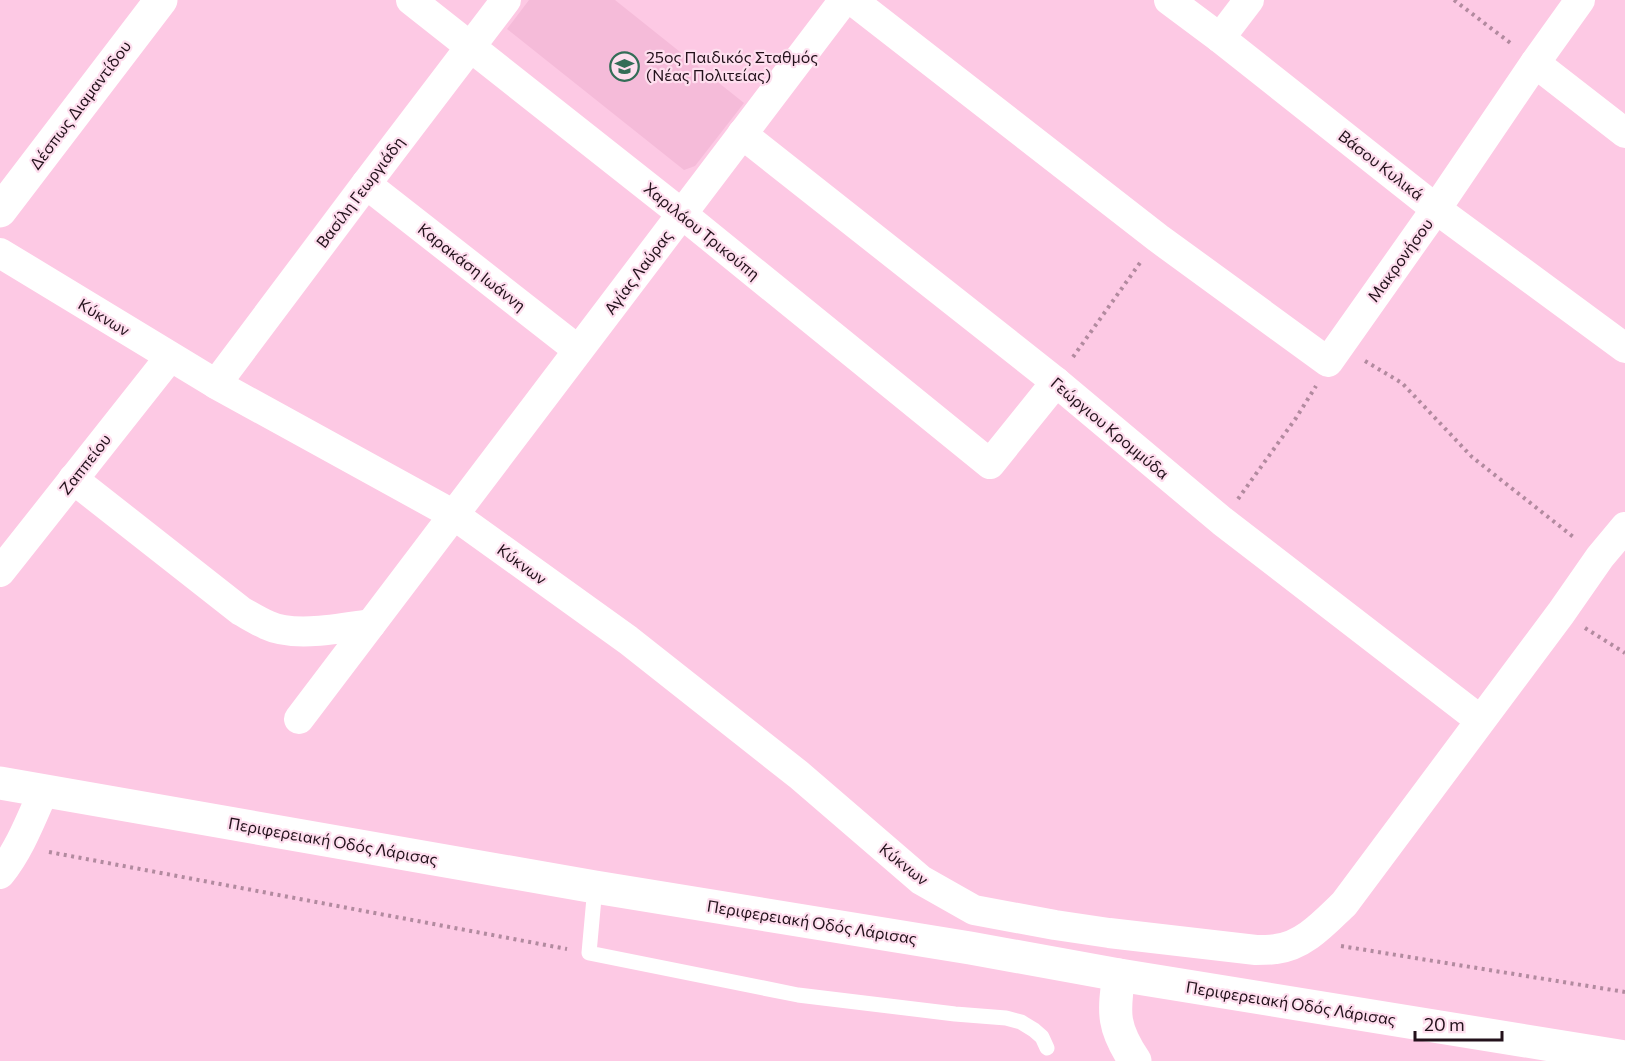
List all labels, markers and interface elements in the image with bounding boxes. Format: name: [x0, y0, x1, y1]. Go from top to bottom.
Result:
street label: Δέσπως Διαμαντίδου: [25, 37, 134, 173]
place label: 25ος Παιδικός Σταθμός (Νέας Πολιτείας): [646, 47, 818, 84]
school or university icon: 25ος Παιδικός Σταθμός (Νέας Πολιτείας): [609, 50, 641, 82]
street label: Βάσου Κυλικά: [1335, 126, 1427, 204]
street label: Βασίλη Γεωργιάδη: [312, 132, 408, 251]
street label: Χαριλάου Τρικούπη: [641, 178, 764, 283]
street label: Μακρονήσου: [1363, 214, 1436, 305]
street label: Καρακάση Ιωάννη: [415, 219, 530, 315]
street label: Αγίας Λαύρας: [600, 226, 675, 318]
street label: Κύκνων: [75, 294, 133, 339]
street label: Γεώργιου Κρομμύδα: [1047, 373, 1173, 482]
street label: Ζαππείου: [55, 430, 114, 498]
street label: Κύκνων: [494, 539, 551, 588]
street label: Περιφερειακή Οδός Λάρισας: [227, 813, 439, 868]
street label: Κύκνων: [876, 839, 932, 888]
street label: Περιφερειακή Οδός Λάρισας: [706, 896, 919, 948]
street label: Περιφερειακή Οδός Λάρισας: [1185, 977, 1398, 1029]
scale bar: [1415, 1004, 1502, 1042]
text: 20 m: [1424, 1013, 1465, 1035]

